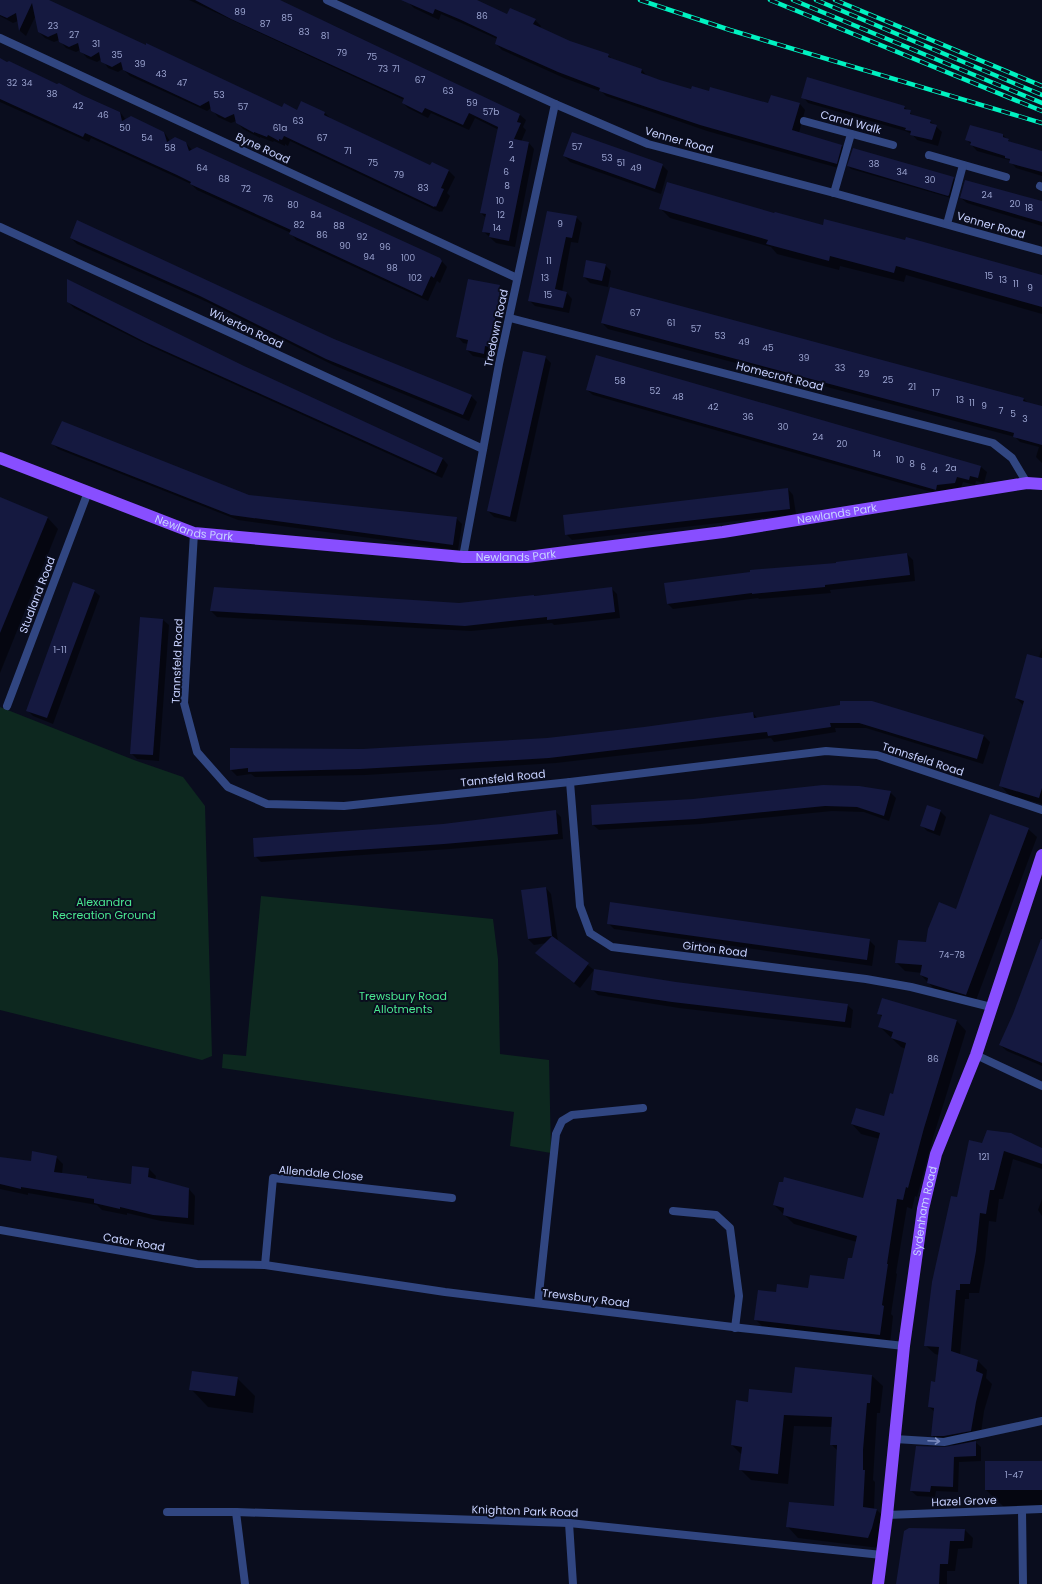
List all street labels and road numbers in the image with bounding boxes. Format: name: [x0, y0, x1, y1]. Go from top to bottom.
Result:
street label: Canal Walk: [819, 106, 884, 138]
street label: Venner Road: [643, 123, 715, 157]
street label: Byne Road: [233, 128, 293, 168]
street label: Venner Road: [955, 208, 1027, 242]
street label: Tredown Road: [480, 288, 512, 368]
street label: Wiverton Road: [206, 304, 286, 352]
street label: Homecroft Road: [734, 357, 826, 395]
street label: Newlands Park: [796, 499, 878, 528]
street label: Newlands Park: [153, 511, 234, 544]
street label: Newlands Park: [476, 545, 557, 565]
street label: Studland Road: [15, 554, 59, 636]
street label: Tannsfeld Road: [168, 618, 186, 704]
street label: Tannsfeld Road: [880, 738, 966, 780]
street label: Tannsfeld Road: [460, 766, 546, 790]
street label: Girton Road: [682, 937, 748, 961]
street label: Allendale Close: [278, 1161, 364, 1185]
street label: Sydenham Road: [909, 1164, 941, 1257]
street label: Cator Road: [102, 1229, 166, 1255]
street label: Trewsbury Road: [541, 1285, 631, 1311]
street label: Hazel Grove: [931, 1492, 997, 1510]
street label: Knighton Park Road: [471, 1501, 579, 1521]

